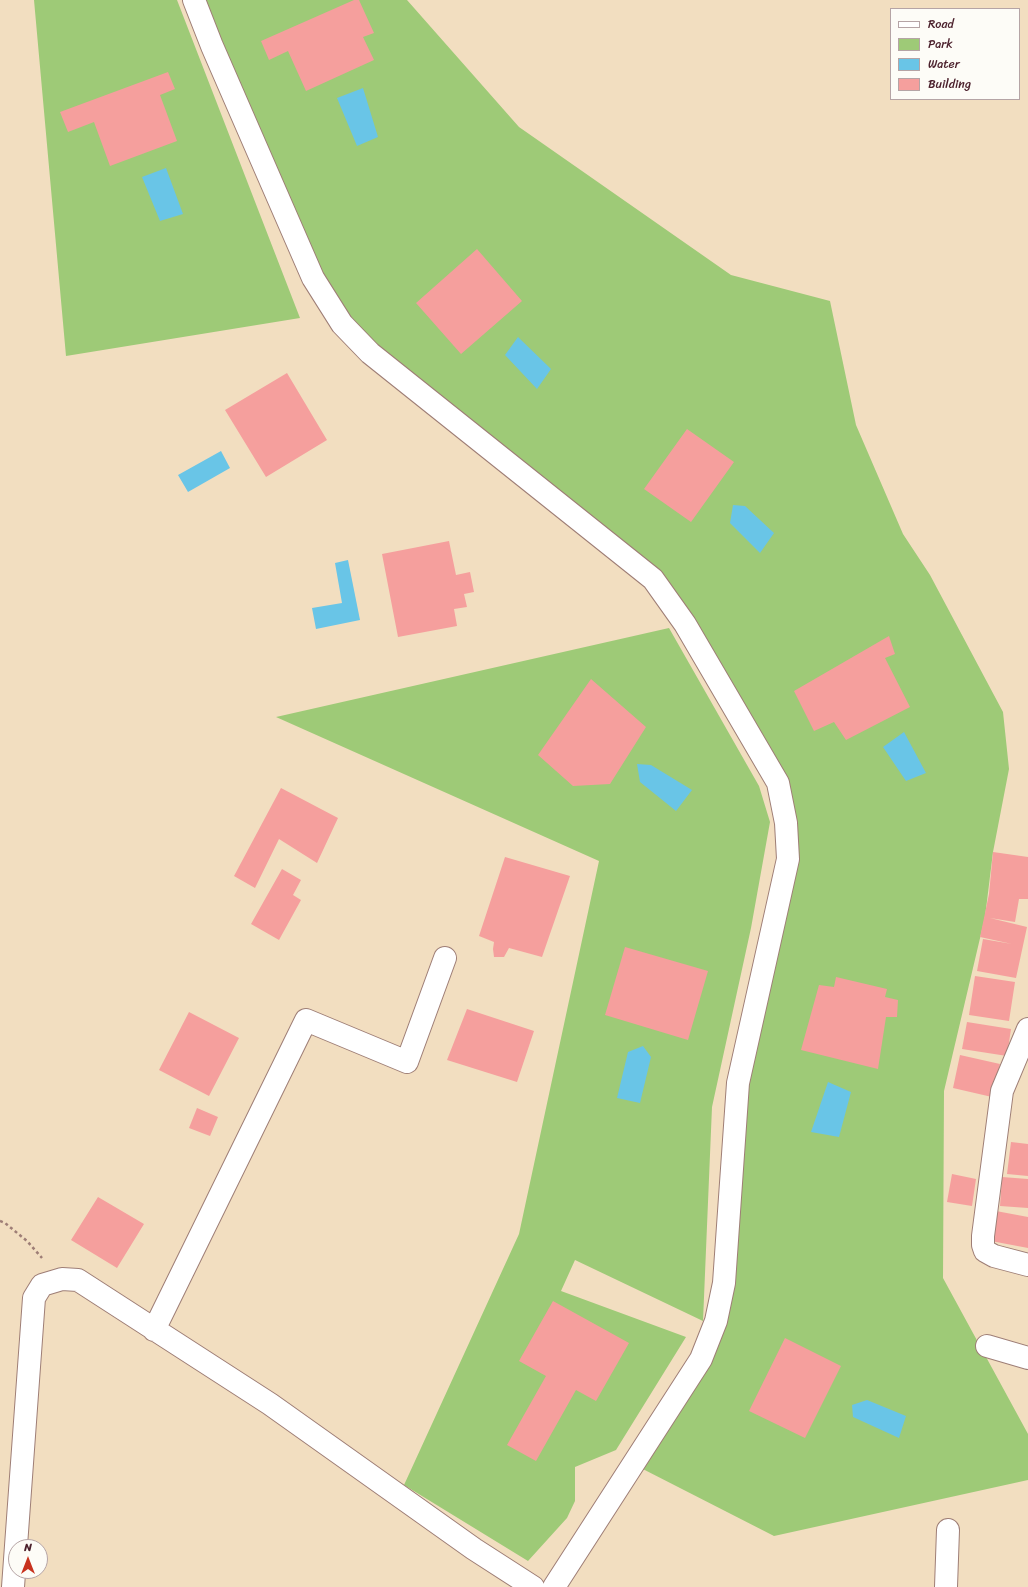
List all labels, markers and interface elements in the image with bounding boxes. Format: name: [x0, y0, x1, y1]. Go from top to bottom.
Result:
legend: [890, 8, 1020, 100]
text: Road: [928, 13, 954, 35]
text: Park: [928, 33, 953, 55]
text: Water: [928, 53, 960, 75]
text: Building: [928, 73, 971, 95]
text: N: [24, 1538, 32, 1557]
north arrow: [8, 1539, 48, 1579]

